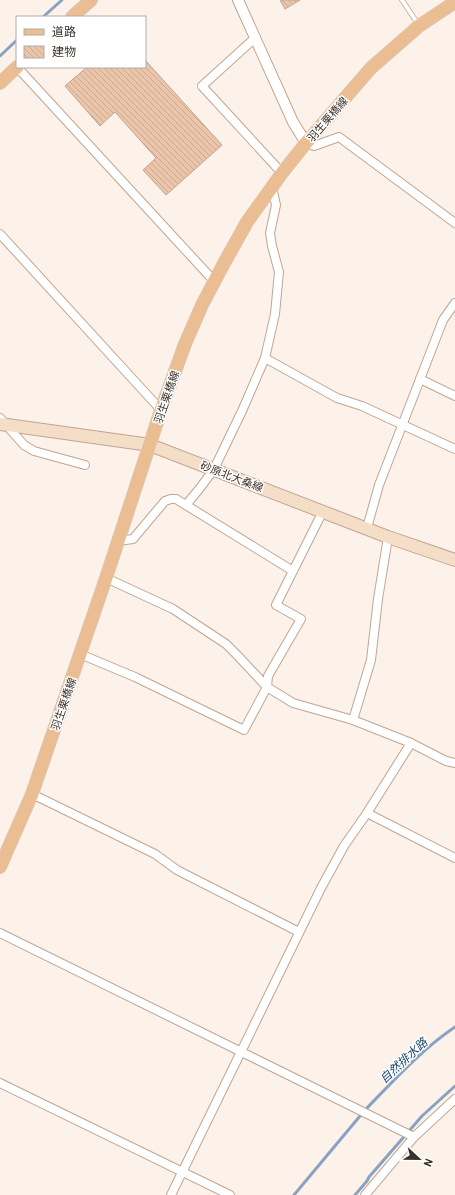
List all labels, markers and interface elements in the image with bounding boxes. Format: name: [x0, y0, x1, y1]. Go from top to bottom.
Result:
legend: [16, 16, 146, 68]
text: 道路: [52, 24, 76, 38]
text: 建物: [52, 44, 76, 58]
street label: 羽生栗橋線: [304, 94, 350, 144]
street label: 羽生栗橋線: [151, 369, 181, 425]
street label: 砂原北大桑線: [199, 458, 265, 494]
street label: 羽生栗橋線: [48, 676, 78, 732]
water label: 自然排水路: [376, 1034, 430, 1086]
north arrow: [399, 1139, 439, 1179]
text: N: [421, 1157, 436, 1169]

